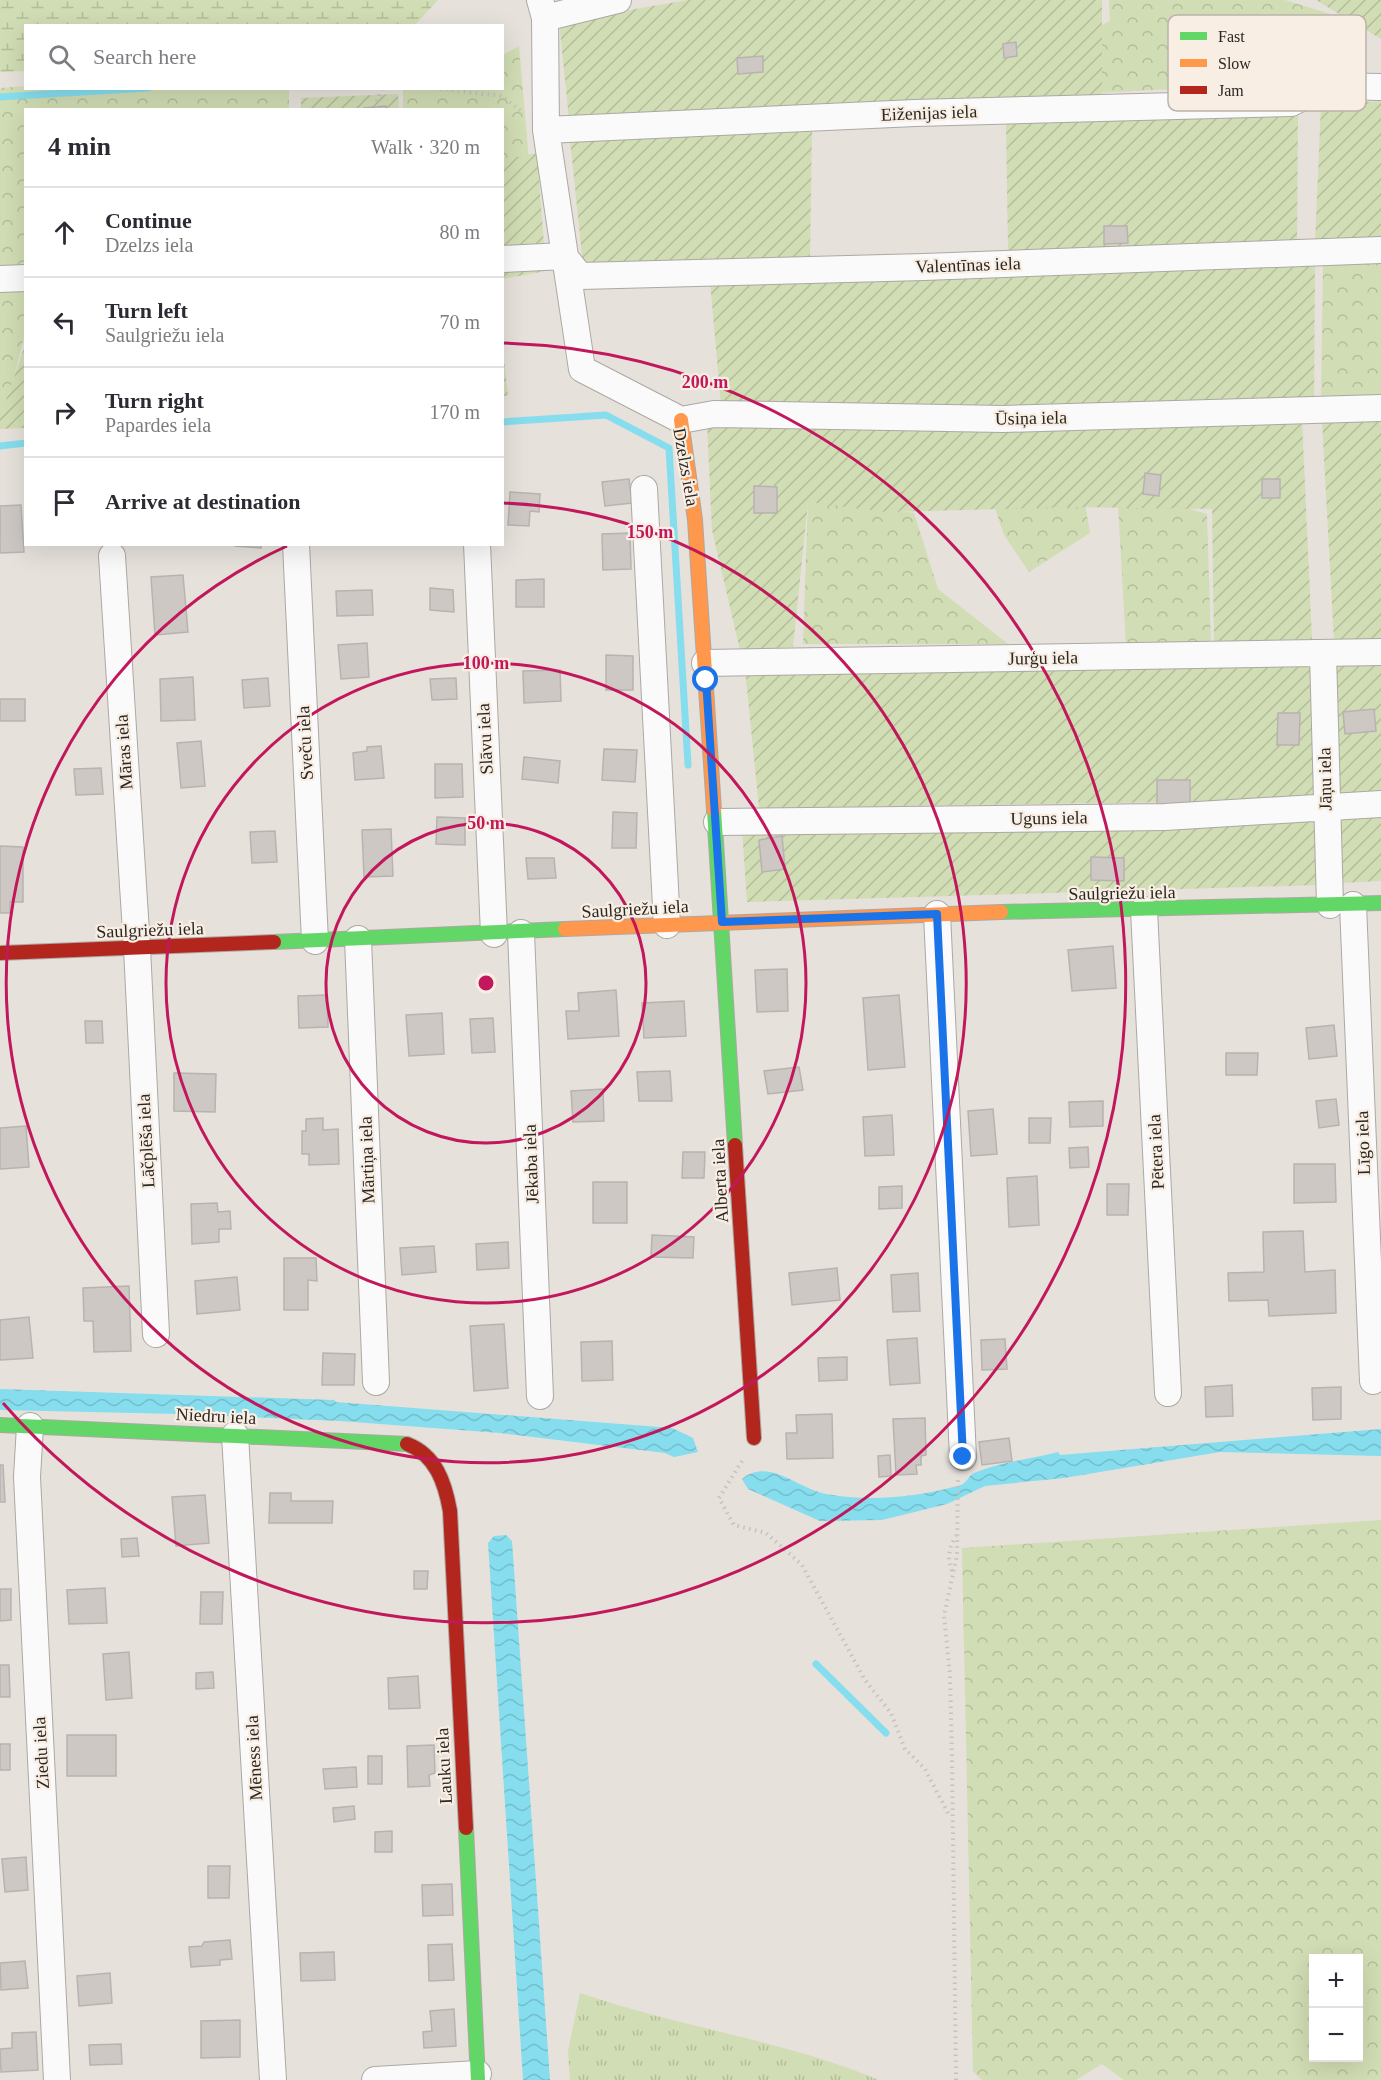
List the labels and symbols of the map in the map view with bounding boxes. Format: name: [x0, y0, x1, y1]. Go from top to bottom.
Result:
legend: [1168, 15, 1366, 111]
text: Fast: [1218, 28, 1245, 45]
text: Slow: [1218, 55, 1251, 72]
text: Jam: [1218, 82, 1244, 99]
street label: Eiženijas iela: [880, 101, 978, 125]
street label: Valentīnas iela: [915, 253, 1021, 277]
text: 200 m: [682, 372, 728, 392]
street label: Ūsiņa iela: [995, 407, 1067, 429]
street label: Dzelzs iela: [669, 426, 703, 508]
text: 150 m: [627, 522, 673, 542]
street label: Jurģu iela: [1008, 647, 1078, 669]
text: 100 m: [463, 653, 509, 673]
route start: [692, 666, 718, 692]
street label: Slāvu iela: [473, 703, 497, 775]
street label: Sveču iela: [293, 705, 317, 781]
street label: Māras iela: [111, 714, 137, 790]
street label: Jāņu iela: [1314, 747, 1336, 811]
street label: Uguns iela: [1010, 807, 1088, 829]
text: 50 m: [467, 813, 505, 833]
street label: Saulgriežu iela: [1068, 882, 1176, 904]
street label: Saulgriežu iela: [581, 896, 689, 922]
street label: Saulgriežu iela: [96, 918, 204, 942]
centre of rings: [476, 973, 496, 993]
street label: Lāčplēša iela: [134, 1093, 158, 1189]
street label: Līgo iela: [1352, 1110, 1374, 1176]
street label: Pētera iela: [1144, 1114, 1168, 1190]
street label: Mārtiņa iela: [355, 1116, 379, 1204]
street label: Jēkaba iela: [520, 1124, 542, 1204]
street label: Alberta iela: [708, 1138, 732, 1224]
street label: Niedru iela: [175, 1404, 257, 1428]
route end: [949, 1443, 975, 1469]
street label: Mēness iela: [242, 1715, 266, 1801]
street label: Ziedu iela: [29, 1716, 53, 1790]
street label: Lauku iela: [432, 1727, 456, 1805]

